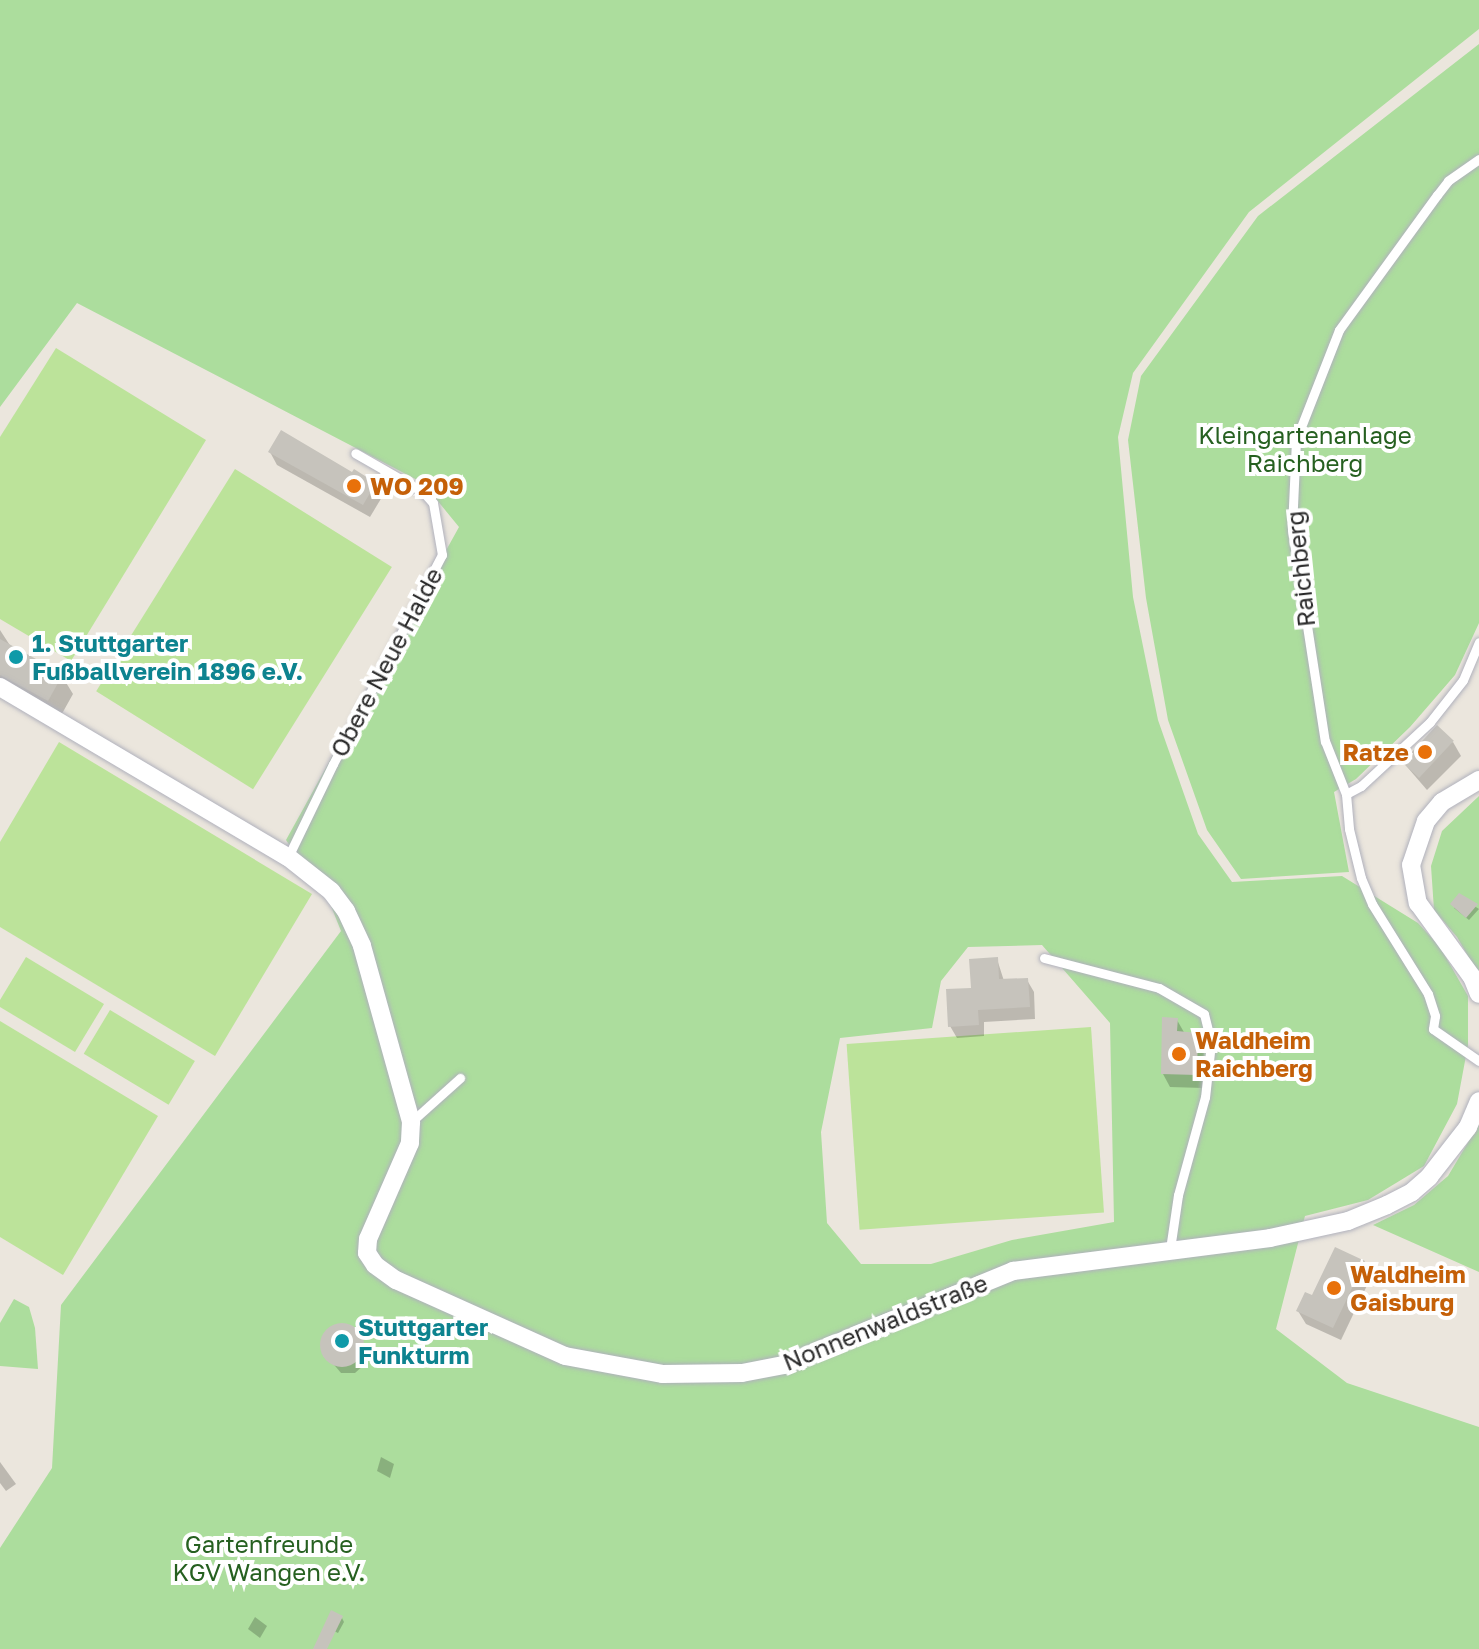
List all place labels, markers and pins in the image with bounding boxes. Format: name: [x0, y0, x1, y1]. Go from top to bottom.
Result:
place label: WO 209: [370, 472, 464, 500]
marker: WO 209: [345, 477, 363, 495]
place label: 1. Stuttgarter Fußballverein 1896 e.V.: [32, 629, 303, 685]
marker: 1. Stuttgarter Fußballverein 1896 e.V.: [7, 648, 25, 666]
place label: Ratze: [1343, 738, 1409, 766]
marker: Ratze: [1416, 743, 1434, 761]
place label: Waldheim Raichberg: [1195, 1026, 1313, 1082]
marker: Waldheim Raichberg: [1170, 1045, 1188, 1063]
place label: Waldheim Gaisburg: [1350, 1260, 1466, 1316]
marker: Waldheim Gaisburg: [1325, 1279, 1343, 1297]
place label: Stuttgarter Funkturm: [358, 1313, 488, 1369]
marker: Stuttgarter Funkturm: [333, 1332, 351, 1350]

